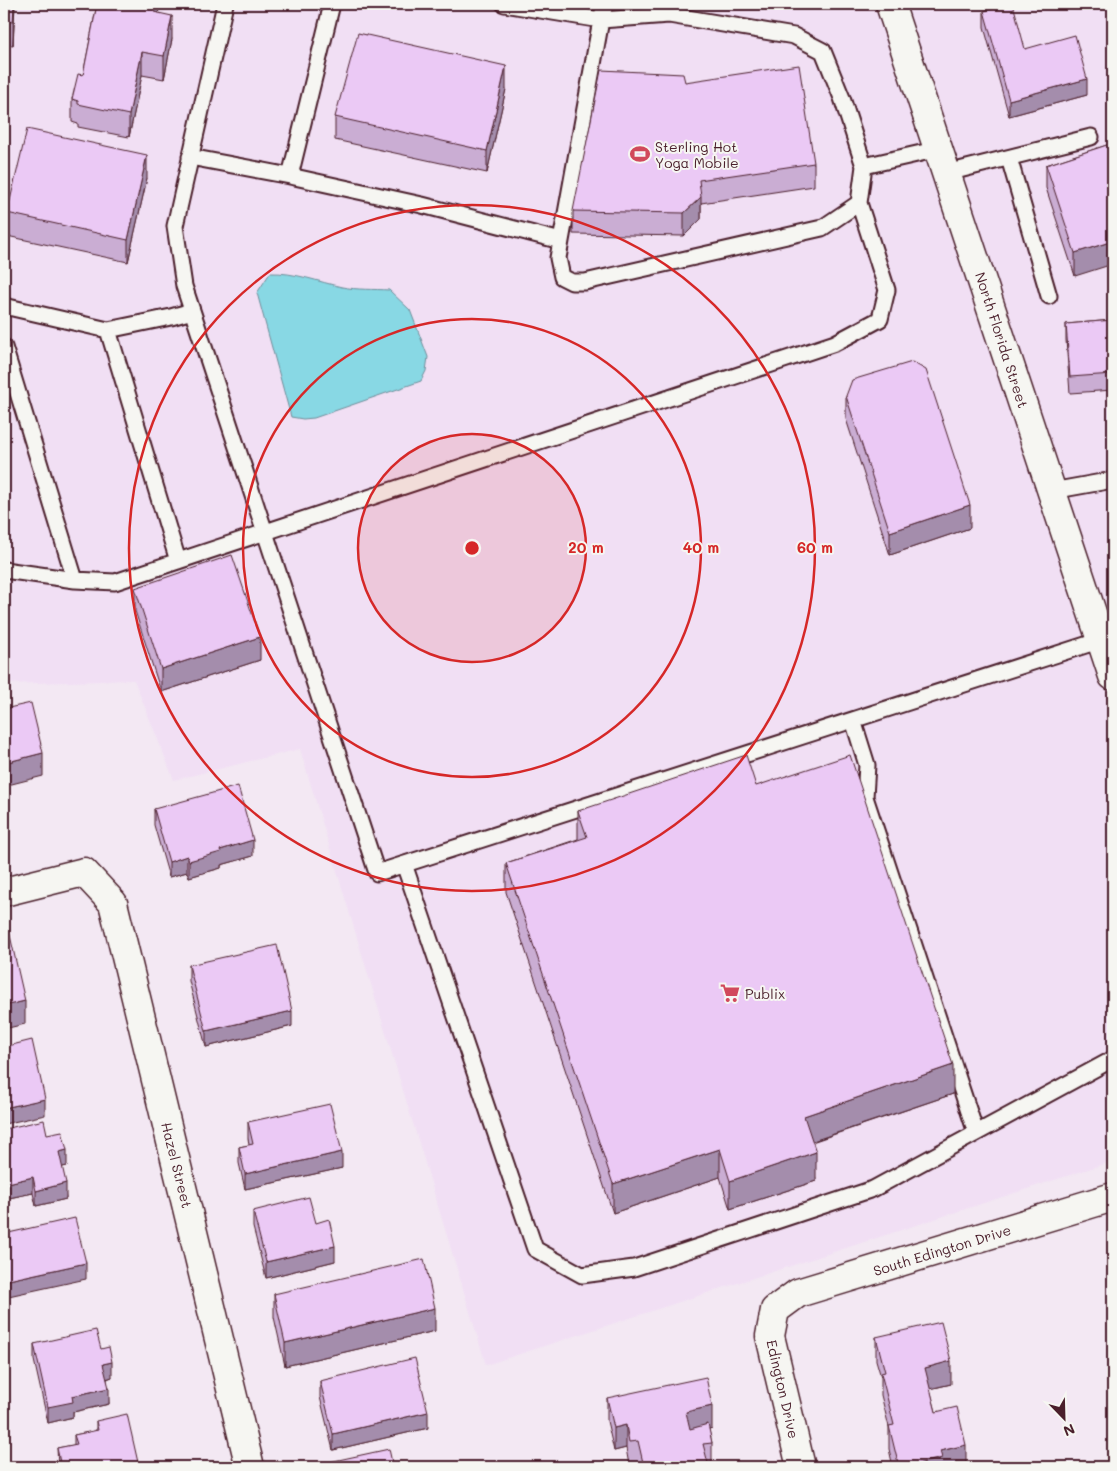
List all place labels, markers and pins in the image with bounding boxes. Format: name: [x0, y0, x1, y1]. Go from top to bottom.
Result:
place label: Sterling Hot Yoga Mobile: [655, 137, 739, 172]
sports icon: Sterling Hot Yoga Mobile: [629, 143, 651, 165]
centre of rings: [463, 539, 481, 557]
supermarket icon: Publix: [719, 982, 741, 1004]
place label: Publix: [745, 984, 785, 1003]

